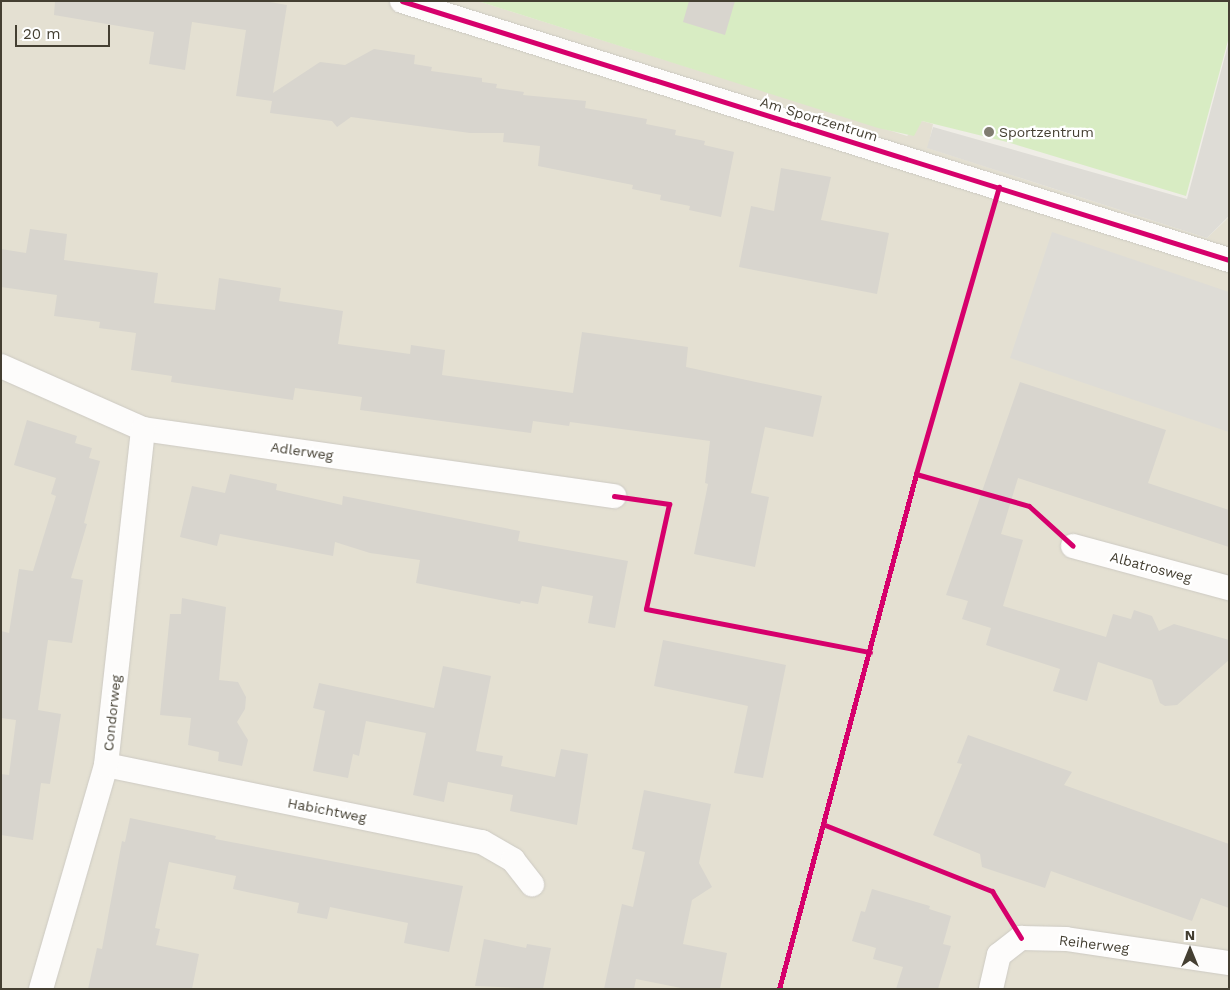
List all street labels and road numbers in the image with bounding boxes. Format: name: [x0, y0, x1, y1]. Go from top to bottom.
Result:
street label: Am Sportzentrum: [758, 93, 880, 145]
street label: Adlerweg: [270, 438, 334, 464]
street label: Albatrosweg: [1108, 548, 1194, 586]
street label: Condorweg: [100, 674, 124, 752]
street label: Habichtweg: [286, 794, 368, 826]
street label: Reiherweg: [1058, 931, 1130, 957]

